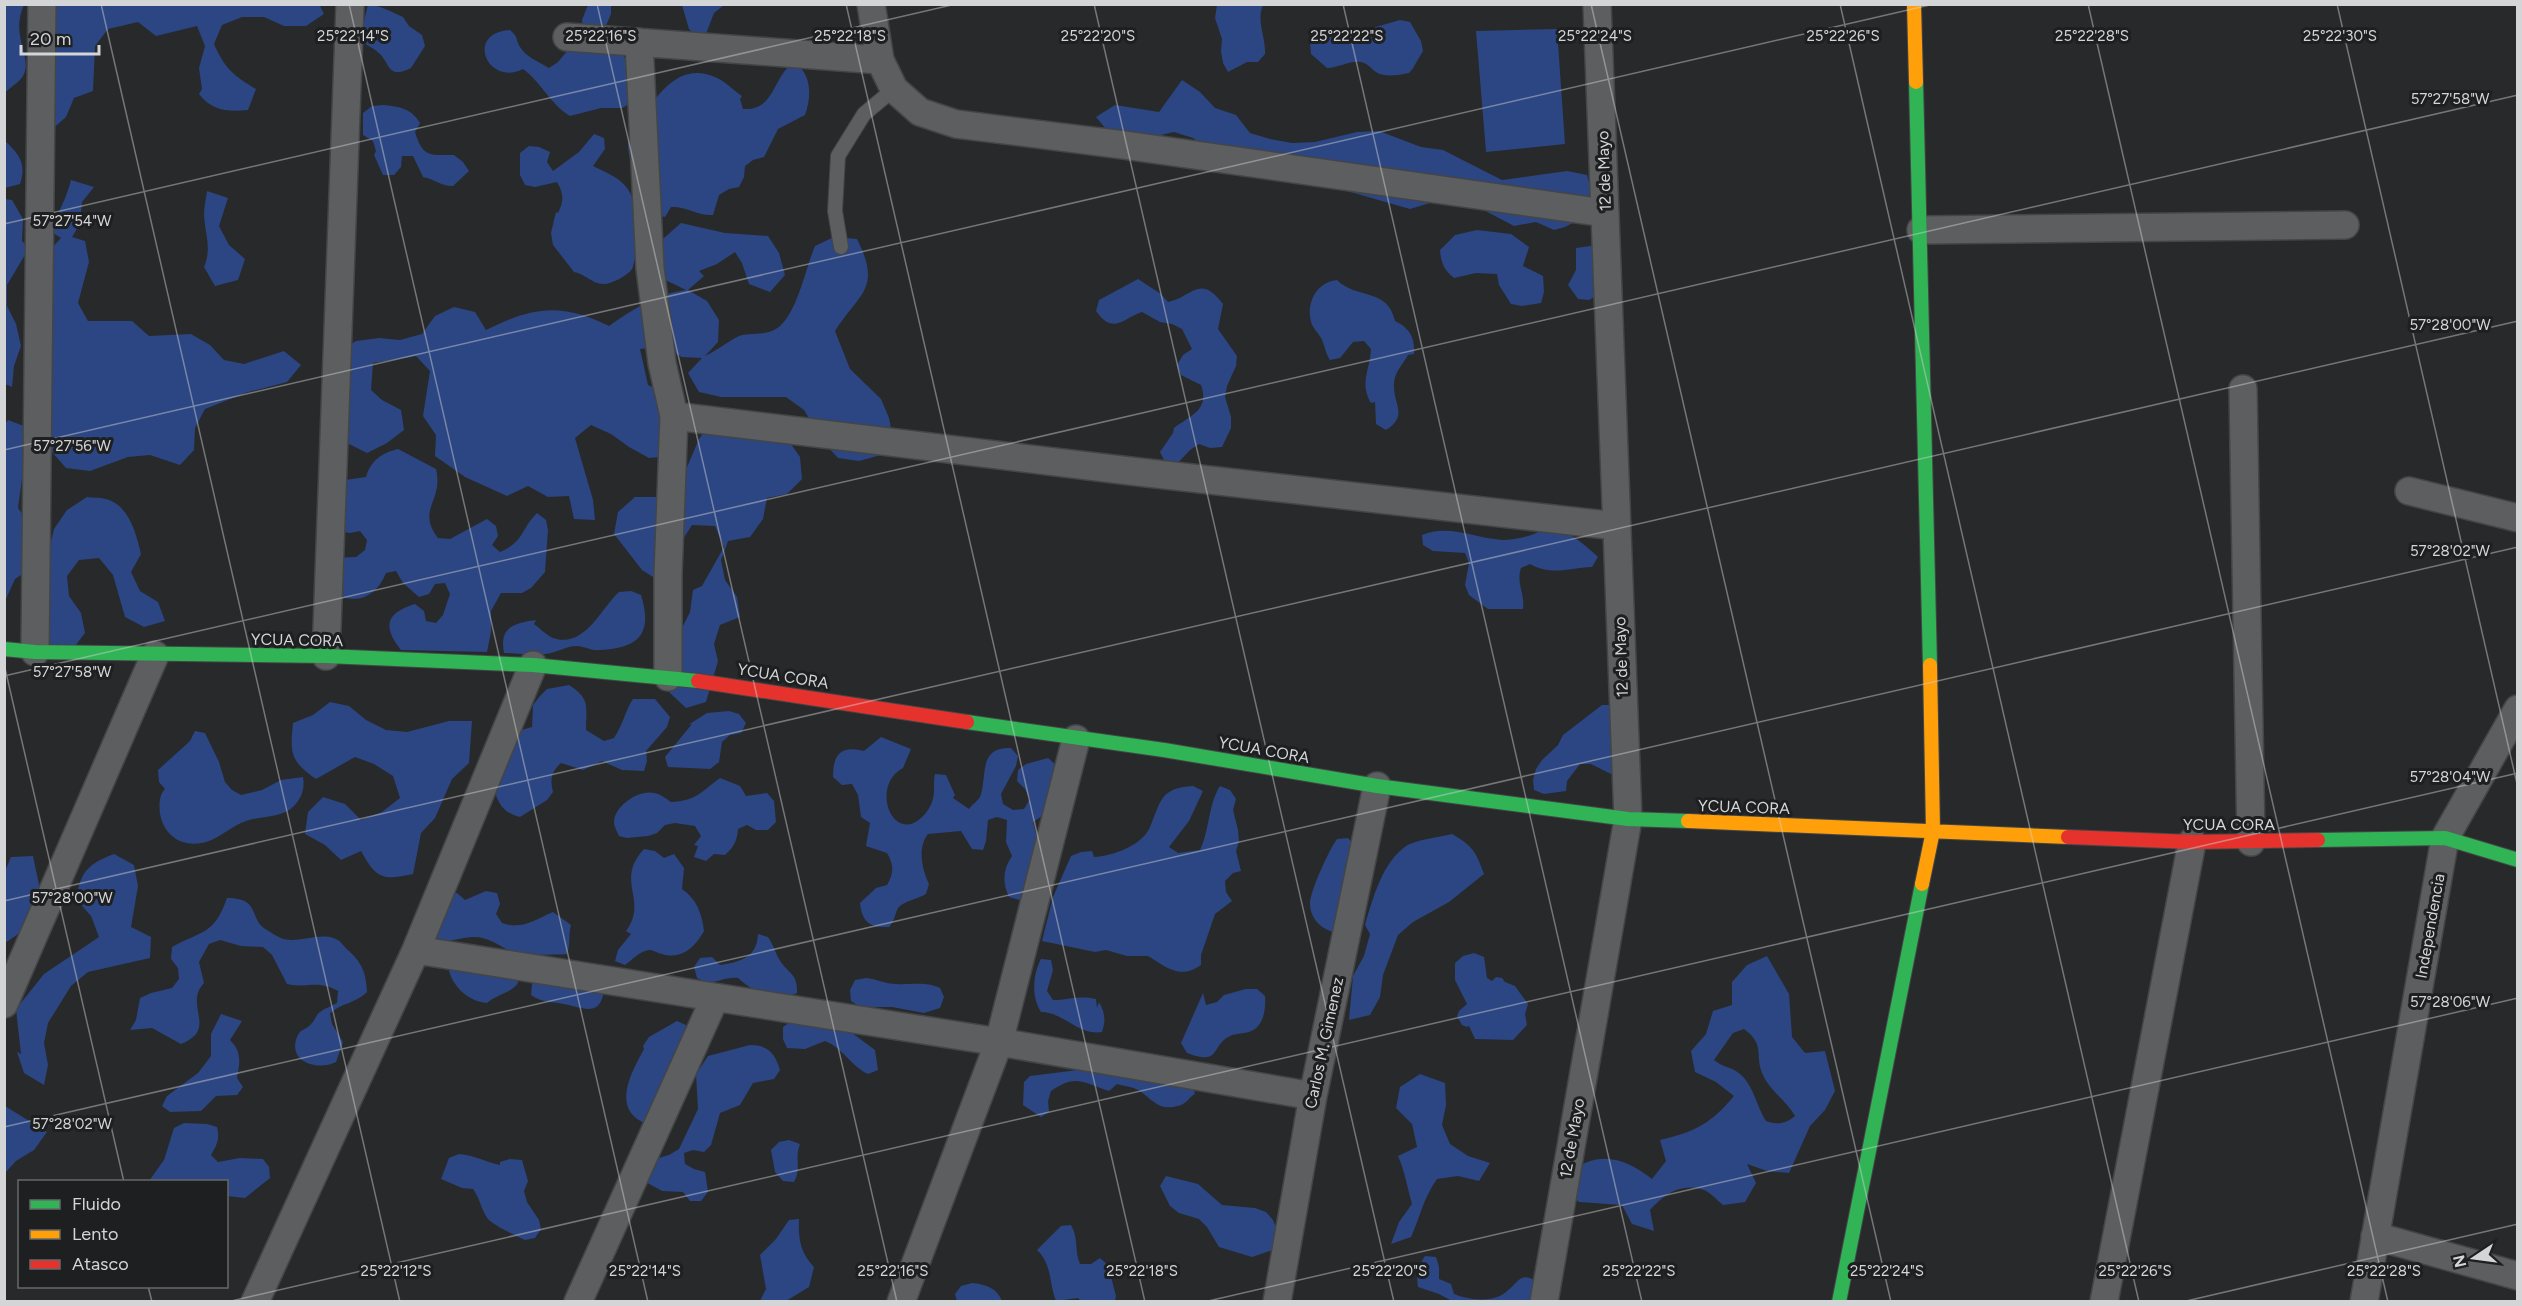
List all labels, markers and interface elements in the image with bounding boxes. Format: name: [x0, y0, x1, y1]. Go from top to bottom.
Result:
scale bar: [21, 18, 99, 56]
text: 25°22'14"S: [317, 27, 389, 45]
text: 25°22'16"S: [565, 27, 637, 45]
text: 25°22'18"S: [814, 27, 886, 45]
text: 25°22'20"S: [1061, 27, 1135, 45]
text: 25°22'22"S: [1310, 27, 1384, 45]
text: 25°22'24"S: [1558, 27, 1632, 45]
text: 25°22'26"S: [1806, 27, 1880, 45]
text: 25°22'28"S: [2055, 27, 2129, 45]
text: 25°22'30"S: [2303, 27, 2377, 45]
text: 20 m: [30, 28, 71, 50]
text: 57°27'58"W: [2411, 90, 2490, 108]
street label: 12 de Mayo: [1593, 130, 1615, 212]
text: 57°27'54"W: [33, 212, 112, 230]
text: 57°28'00"W: [2409, 316, 2491, 334]
text: 57°27'56"W: [33, 437, 112, 455]
text: 57°28'02"W: [2410, 542, 2491, 560]
street label: 12 de Mayo: [1610, 616, 1632, 698]
street label: YCUA CORA: [251, 630, 343, 650]
street label: YCUA CORA: [736, 659, 830, 693]
text: 57°27'58"W: [33, 663, 112, 681]
street label: YCUA CORA: [1217, 733, 1311, 767]
text: 57°28'04"W: [2410, 768, 2491, 786]
street label: YCUA CORA: [1698, 796, 1791, 818]
street label: YCUA CORA: [2183, 815, 2275, 834]
street label: Independencia: [2411, 872, 2449, 980]
text: 57°28'00"W: [31, 889, 113, 907]
street label: Carlos M. Gimenez: [1301, 975, 1347, 1110]
text: 57°28'06"W: [2410, 993, 2491, 1011]
street label: 12 de Mayo: [1556, 1097, 1588, 1179]
text: 57°28'02"W: [32, 1115, 113, 1133]
legend: [18, 1180, 228, 1288]
text: Fluido: [72, 1193, 121, 1215]
text: Lento: [72, 1223, 118, 1245]
north arrow: [2444, 1228, 2504, 1288]
text: Atasco: [72, 1253, 129, 1275]
text: N: [2449, 1253, 2471, 1269]
text: 25°22'12"S: [361, 1262, 431, 1280]
text: 25°22'14"S: [609, 1262, 681, 1280]
text: 25°22'16"S: [857, 1262, 929, 1280]
text: 25°22'18"S: [1106, 1262, 1178, 1280]
text: 25°22'20"S: [1353, 1262, 1427, 1280]
text: 25°22'22"S: [1602, 1262, 1676, 1280]
text: 25°22'24"S: [1850, 1262, 1924, 1280]
text: 25°22'26"S: [2098, 1262, 2172, 1280]
text: 25°22'28"S: [2347, 1262, 2421, 1280]

